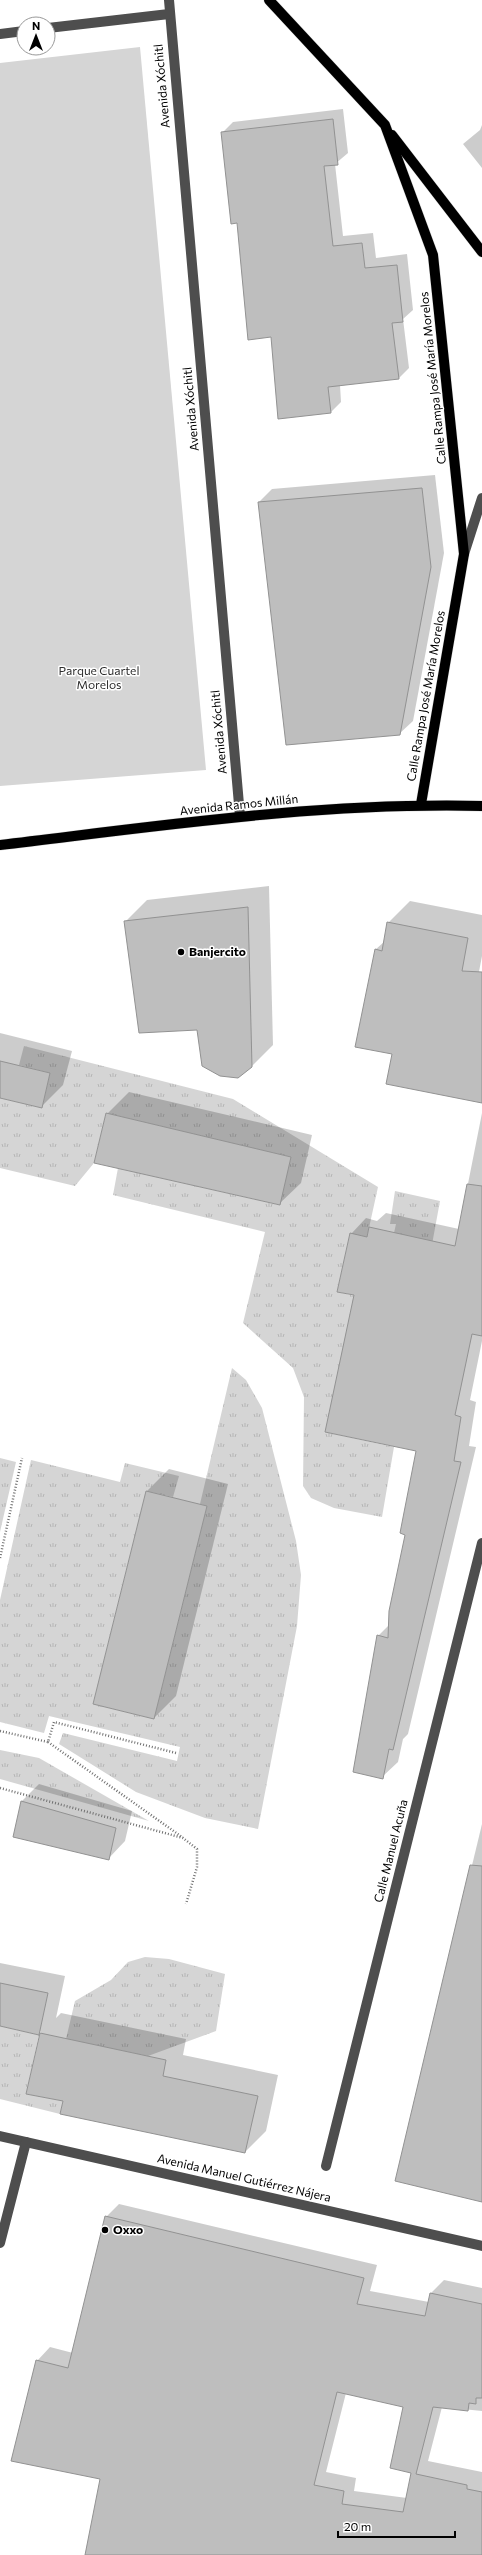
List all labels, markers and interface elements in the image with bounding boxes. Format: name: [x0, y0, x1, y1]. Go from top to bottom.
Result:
north arrow: [16, 16, 56, 56]
text: N: [32, 19, 40, 32]
street label: Avenida Xóchitl: [150, 43, 172, 129]
street label: Calle Rampa José María Morelos: [416, 291, 449, 465]
street label: Avenida Xóchitl: [179, 366, 201, 452]
street label: Calle Rampa José María Morelos: [403, 609, 448, 783]
park label: Parque Cuartel Morelos: [59, 663, 139, 691]
street label: Avenida Xóchitl: [207, 689, 229, 775]
street label: Avenida Ramos Millán: [179, 791, 299, 817]
place label: Banjercito: [189, 944, 246, 958]
marker: Banjercito: [176, 947, 186, 957]
street label: Calle Manuel Acuña: [370, 1798, 410, 1904]
street label: Avenida Manuel Gutiérrez Nájera: [156, 2150, 332, 2204]
place label: Oxxo: [113, 2222, 143, 2236]
marker: Oxxo: [100, 2225, 110, 2235]
scale bar: [338, 2513, 455, 2539]
text: 20 m: [344, 2519, 371, 2533]

